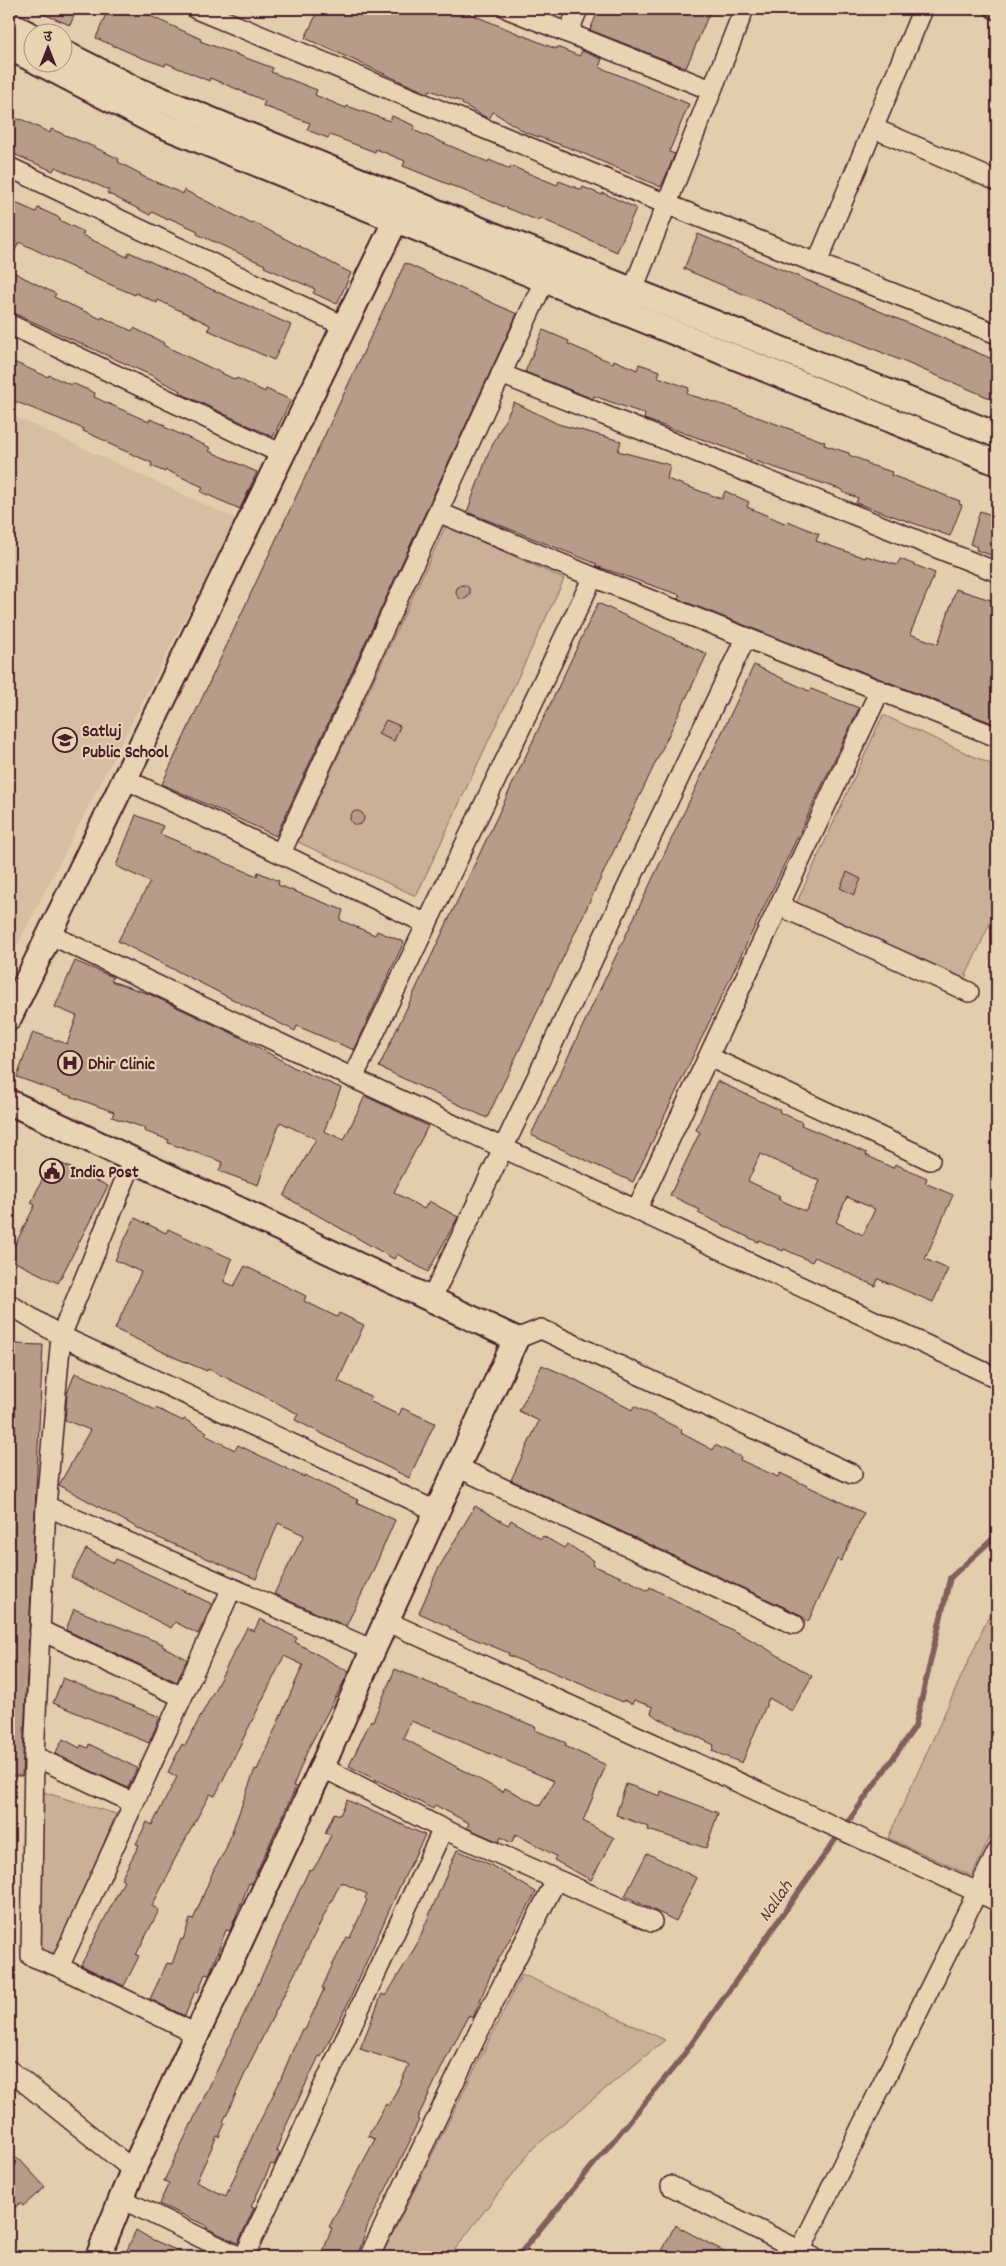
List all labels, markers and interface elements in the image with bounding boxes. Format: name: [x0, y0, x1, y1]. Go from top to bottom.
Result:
north arrow: [22, 22, 72, 72]
text: उ: [43, 27, 53, 47]
place label: Satluj Public School: [82, 720, 169, 766]
school or university icon: Satluj Public School: [52, 727, 78, 753]
hospital icon: Dhir Clinic: [57, 1050, 83, 1076]
place label: Dhir Clinic: [88, 1053, 155, 1078]
public building icon: India Post: [39, 1158, 65, 1184]
place label: India Post: [70, 1161, 139, 1186]
water label: Nallah: [753, 1875, 802, 1928]

